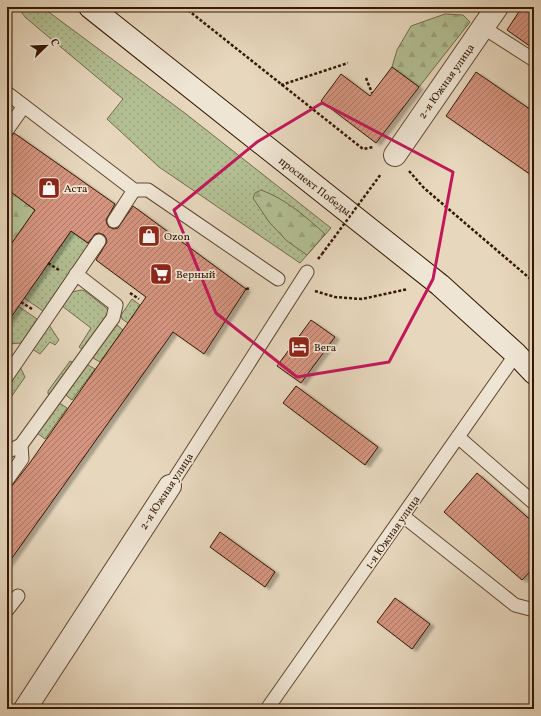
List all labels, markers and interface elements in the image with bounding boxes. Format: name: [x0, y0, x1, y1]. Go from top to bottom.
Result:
north arrow: [26, 26, 66, 66]
text: С: [46, 36, 62, 49]
street label: 2-я Южная улица: [416, 41, 479, 123]
street label: проспект Победы: [275, 154, 353, 220]
shop icon: Аста: [36, 175, 62, 201]
place label: Аста: [64, 182, 88, 197]
shop icon: Ozon: [136, 223, 162, 249]
place label: Ozon: [164, 230, 190, 245]
supermarket icon: Верный: [148, 261, 174, 287]
place label: Верный: [176, 268, 216, 283]
hotel icon: Вега: [286, 334, 312, 360]
place label: Вега: [314, 341, 337, 356]
street label: 2-я Южная улица: [137, 450, 198, 533]
street label: 1-я Южная улица: [362, 493, 425, 573]

